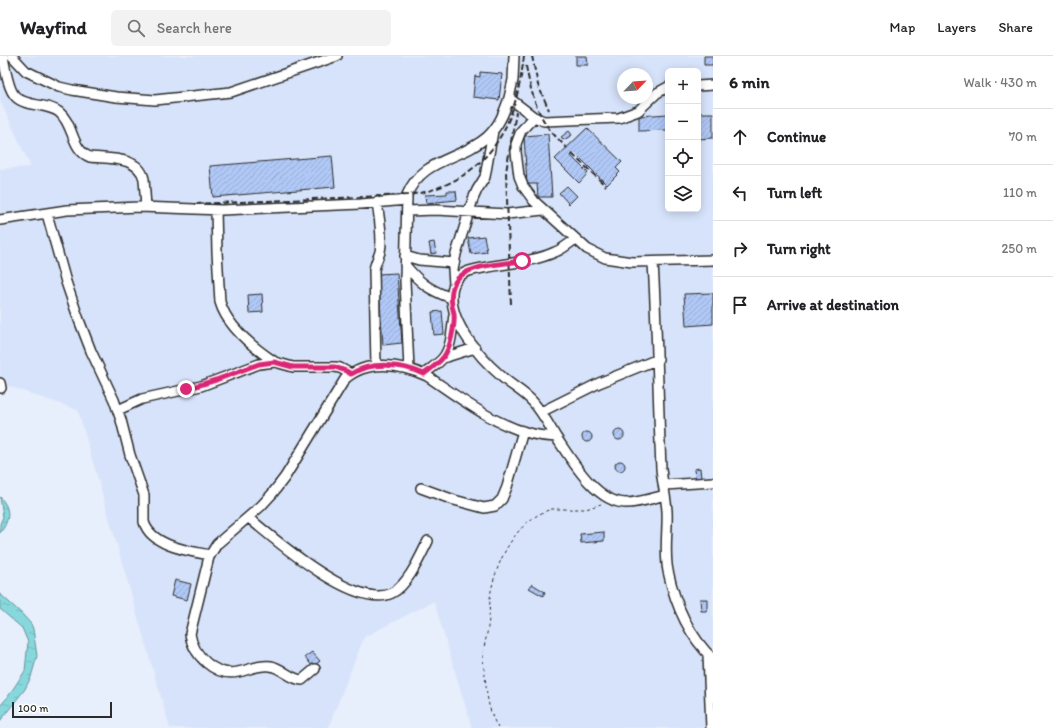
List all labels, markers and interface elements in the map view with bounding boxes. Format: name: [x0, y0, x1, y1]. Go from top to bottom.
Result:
search box: [111, 10, 391, 46]
text: Wayfind: [20, 16, 87, 39]
icon: search: [125, 17, 147, 39]
text: Search here: [157, 19, 232, 37]
text: Map: [890, 19, 915, 36]
text: Layers: [937, 19, 976, 36]
text: Share: [998, 19, 1033, 36]
north arrow: [617, 68, 653, 104]
map controls: [665, 68, 701, 212]
button: +: [665, 68, 701, 104]
text: 6 min: [729, 72, 770, 92]
text: Walk · 430 m: [964, 75, 1037, 90]
button: −: [665, 104, 701, 140]
icon: ahead: [729, 126, 751, 148]
text: Continue: [767, 128, 826, 146]
text: 70 m: [1009, 129, 1037, 144]
button: locate: [665, 140, 701, 176]
button: layers: [665, 176, 701, 212]
icon: left: [729, 182, 751, 204]
text: Turn left: [767, 184, 822, 202]
text: 110 m: [1003, 185, 1037, 200]
icon: right: [729, 238, 751, 260]
text: Turn right: [767, 240, 831, 258]
text: 250 m: [1001, 241, 1037, 256]
route start: [513, 252, 531, 270]
icon: arrive: [729, 294, 751, 316]
text: Arrive at destination: [767, 296, 899, 314]
route end: [177, 380, 195, 398]
scale bar: [12, 700, 112, 719]
text: 100 m: [18, 702, 48, 715]

